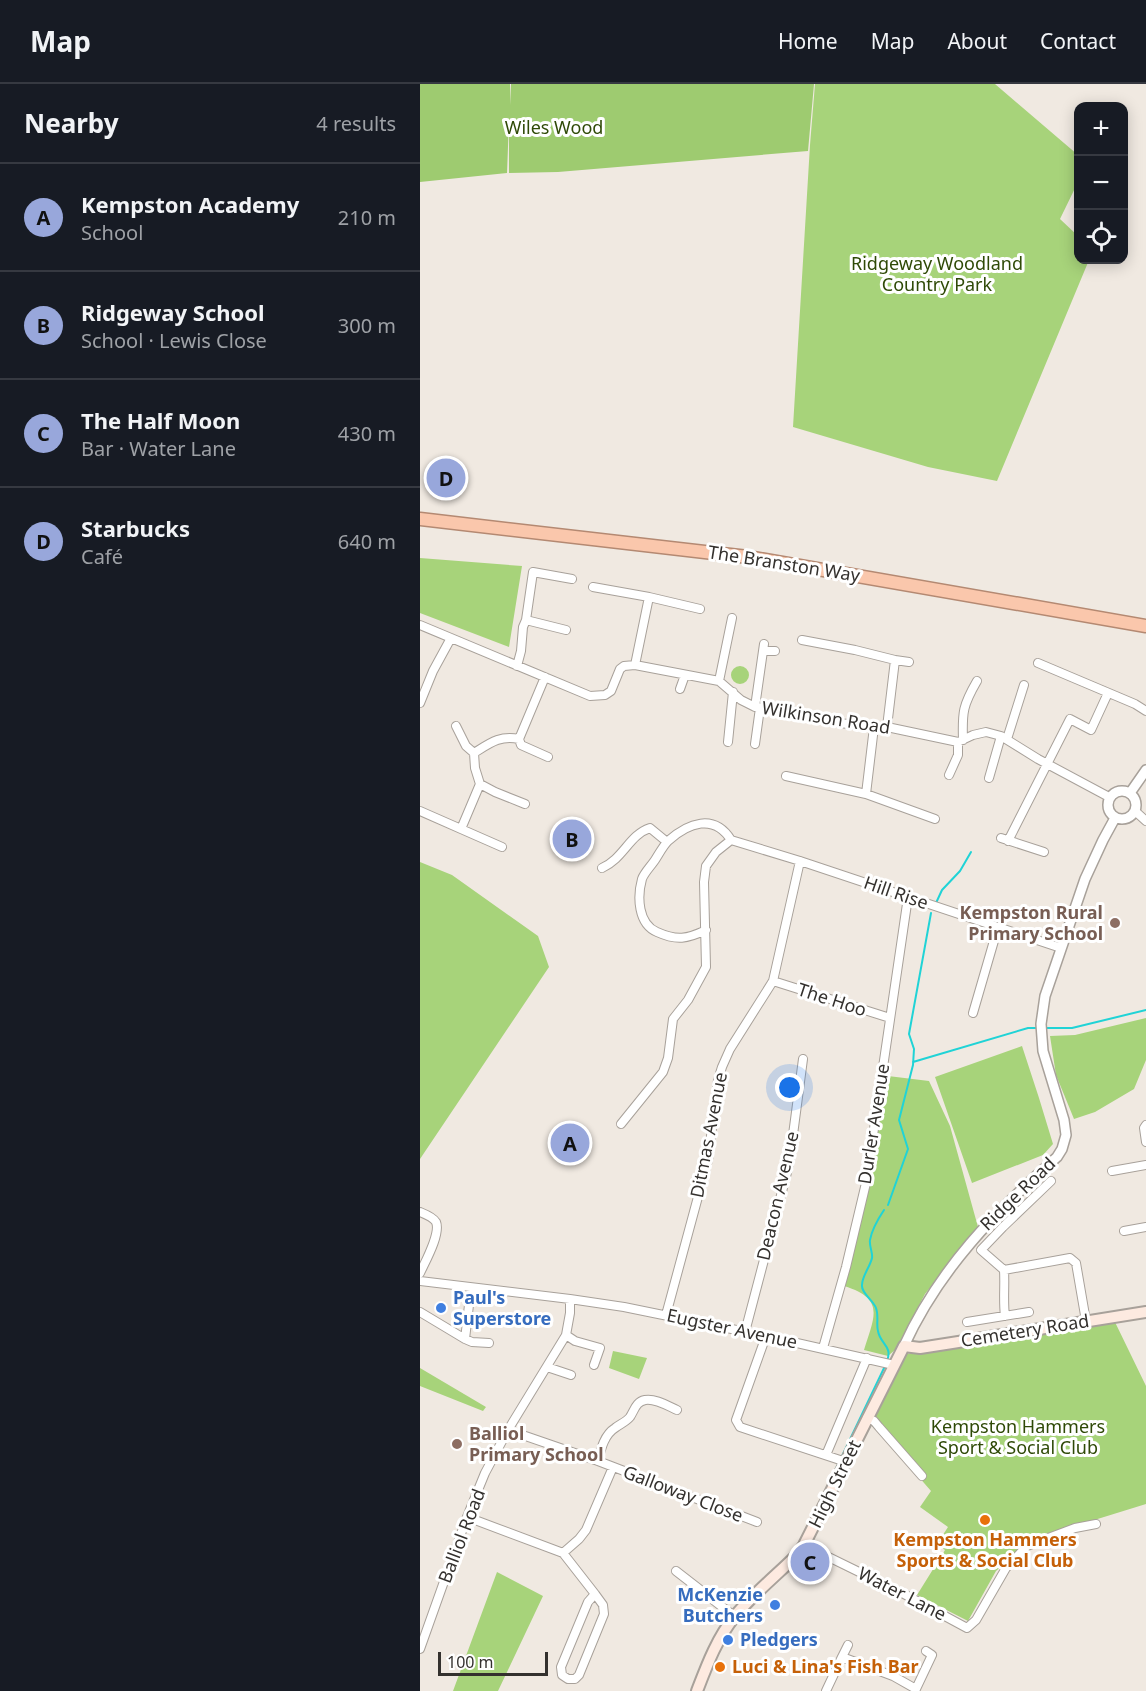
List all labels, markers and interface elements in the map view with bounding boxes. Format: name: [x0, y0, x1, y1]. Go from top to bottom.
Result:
text: Map: [30, 22, 91, 60]
text: Home: [778, 27, 838, 55]
text: Map: [871, 27, 914, 55]
text: About: [947, 27, 1007, 55]
text: Contact: [1040, 27, 1116, 55]
map controls: [1074, 102, 1128, 264]
button: +: [1074, 102, 1128, 156]
text: Nearby: [24, 105, 119, 141]
text: 4 results: [316, 110, 396, 137]
park label: Wiles Wood: [505, 115, 603, 139]
button: −: [1074, 156, 1128, 210]
text: Kempston Academy: [81, 189, 299, 219]
text: A: [37, 204, 50, 231]
text: 210 m: [338, 204, 396, 231]
button: locate: [1074, 210, 1128, 264]
text: School: [81, 219, 143, 246]
park label: Ridgeway Woodland Country Park: [851, 251, 1023, 296]
text: Ridgeway School: [81, 297, 265, 327]
text: B: [37, 312, 50, 339]
text: 300 m: [338, 312, 396, 339]
text: School · Lewis Close: [81, 327, 267, 354]
text: The Half Moon: [81, 405, 240, 435]
text: C: [37, 420, 50, 447]
text: 430 m: [338, 420, 396, 447]
text: Bar · Water Lane: [81, 435, 236, 462]
pin: D: [426, 456, 466, 500]
text: Starbucks: [81, 513, 190, 543]
text: D: [36, 528, 51, 555]
text: 640 m: [338, 528, 396, 555]
street label: The Branston Way: [707, 539, 863, 587]
text: Café: [81, 543, 123, 570]
street label: Wilkinson Road: [760, 695, 892, 739]
pin: B: [552, 816, 592, 861]
street label: Hill Rise: [861, 870, 932, 914]
place label: Kempston Rural Primary School: [960, 900, 1103, 945]
marker: Kempston Rural Primary School: [1108, 916, 1122, 930]
street label: The Hoo: [795, 977, 870, 1021]
street label: Durler Avenue: [852, 1062, 894, 1186]
street label: Ditmas Avenue: [684, 1070, 732, 1200]
your location: [775, 1073, 804, 1102]
pin: A: [550, 1120, 590, 1166]
street label: Deacon Avenue: [750, 1129, 804, 1263]
street label: Ridge Road: [974, 1151, 1060, 1235]
place label: Paul's Superstore: [453, 1285, 551, 1330]
marker: Paul's Superstore: [434, 1301, 448, 1315]
street label: Eugster Avenue: [665, 1302, 800, 1354]
street label: Cemetery Road: [959, 1308, 1091, 1352]
park label: Kempston Hammers Sport & Social Club: [931, 1414, 1105, 1459]
place label: Balliol Primary School: [469, 1421, 604, 1466]
street label: High Street: [802, 1435, 866, 1532]
marker: Balliol Primary School: [450, 1437, 464, 1451]
street label: Galloway Close: [620, 1459, 747, 1527]
street label: Balliol Road: [432, 1485, 490, 1586]
marker: Kempston Hammers Sports & Social Club: [978, 1513, 992, 1527]
place label: Kempston Hammers Sports & Social Club: [893, 1527, 1077, 1572]
pin: C: [790, 1540, 830, 1584]
street label: Water Lane: [854, 1561, 951, 1626]
place label: McKenzie Butchers: [677, 1582, 763, 1627]
marker: McKenzie Butchers: [768, 1598, 782, 1612]
place label: Pledgers: [740, 1627, 818, 1651]
marker: Pledgers: [721, 1633, 735, 1647]
scale bar: [438, 1649, 548, 1676]
text: 100 m: [447, 1651, 494, 1673]
place label: Luci & Lina's Fish Bar: [732, 1654, 918, 1678]
marker: Luci & Lina's Fish Bar: [713, 1660, 727, 1674]

